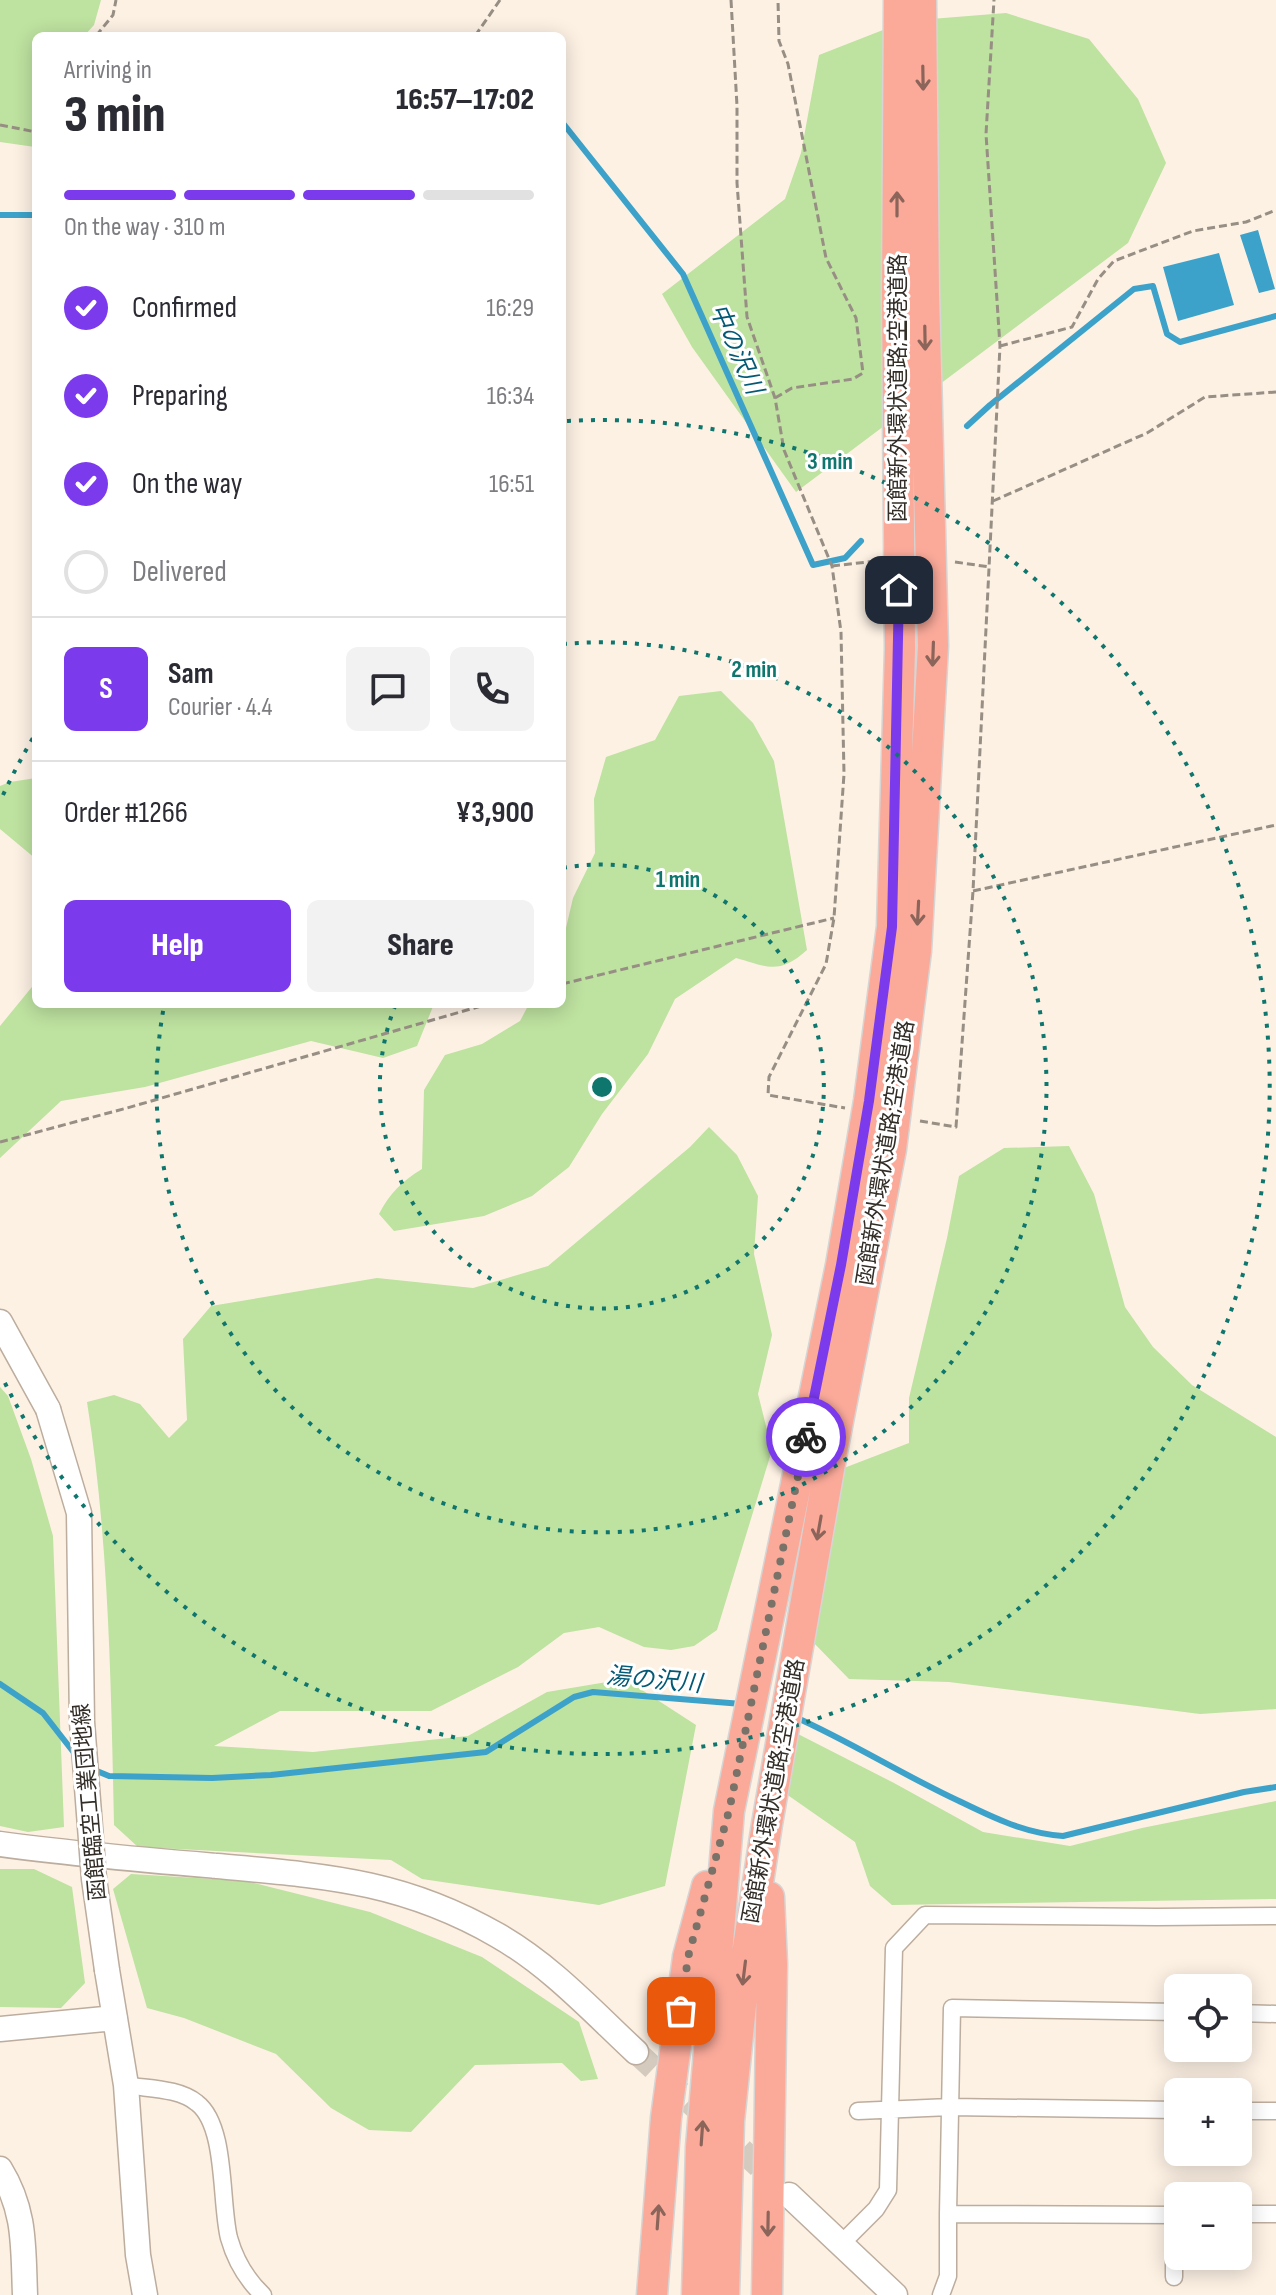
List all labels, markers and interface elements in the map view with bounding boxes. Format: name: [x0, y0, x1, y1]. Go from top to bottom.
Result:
text: Arriving in: [64, 55, 152, 86]
one-way arrow: [915, 64, 931, 91]
text: 16:57–17:02: [396, 82, 534, 118]
text: 3 min: [64, 84, 166, 147]
one-way arrow: [889, 191, 905, 218]
text: On the way · 310 m: [64, 212, 226, 243]
street label: 函館新外環状道路;空港道路: [885, 254, 912, 522]
icon: check: [64, 286, 108, 330]
text: Confirmed: [132, 290, 237, 326]
text: 16:29: [486, 293, 534, 324]
water label: 中の沢川: [703, 299, 770, 401]
one-way arrow: [918, 324, 933, 351]
icon: check: [64, 374, 108, 418]
text: Preparing: [132, 378, 228, 414]
text: 16:34: [487, 381, 534, 412]
text: 3 min: [807, 447, 853, 476]
icon: check: [64, 462, 108, 506]
text: On the way: [132, 466, 242, 502]
text: 16:51: [489, 469, 534, 500]
text: Delivered: [132, 554, 227, 590]
pin: [865, 556, 933, 624]
icon: home: [877, 568, 921, 612]
one-way arrow: [925, 640, 940, 667]
button: chat: [346, 647, 430, 731]
button: phone: [450, 647, 534, 731]
text: 2 min: [731, 655, 777, 684]
text: Sam: [168, 656, 214, 692]
text: S: [99, 671, 113, 707]
text: Courier · 4.4: [168, 692, 272, 723]
text: Order #1266: [64, 795, 188, 831]
text: ¥3,900: [456, 795, 534, 831]
text: 1 min: [656, 865, 700, 894]
one-way arrow: [910, 899, 925, 926]
button: Help: [64, 900, 291, 992]
button: Share: [307, 900, 534, 992]
street label: 函館新外環状道路;空港道路: [852, 1018, 920, 1288]
centre of rings: [588, 1073, 616, 1101]
courier: [766, 1397, 846, 1477]
icon: bike: [784, 1415, 828, 1459]
one-way arrow: [810, 1515, 825, 1541]
street label: 函館新外環状道路;空港道路: [737, 1657, 811, 1925]
water label: 湯の沢川: [605, 1661, 706, 1699]
street label: 函館臨空工業団地線: [68, 1702, 112, 1902]
one-way arrow: [737, 1959, 752, 1985]
map controls: [1164, 1974, 1252, 2270]
button: locate: [1164, 1974, 1252, 2062]
pin: [647, 1977, 715, 2045]
icon: bag: [659, 1989, 703, 2033]
button: +: [1164, 2078, 1252, 2166]
one-way arrow: [695, 2120, 710, 2147]
button: −: [1164, 2182, 1252, 2270]
one-way arrow: [651, 2204, 666, 2231]
one-way arrow: [761, 2210, 776, 2237]

